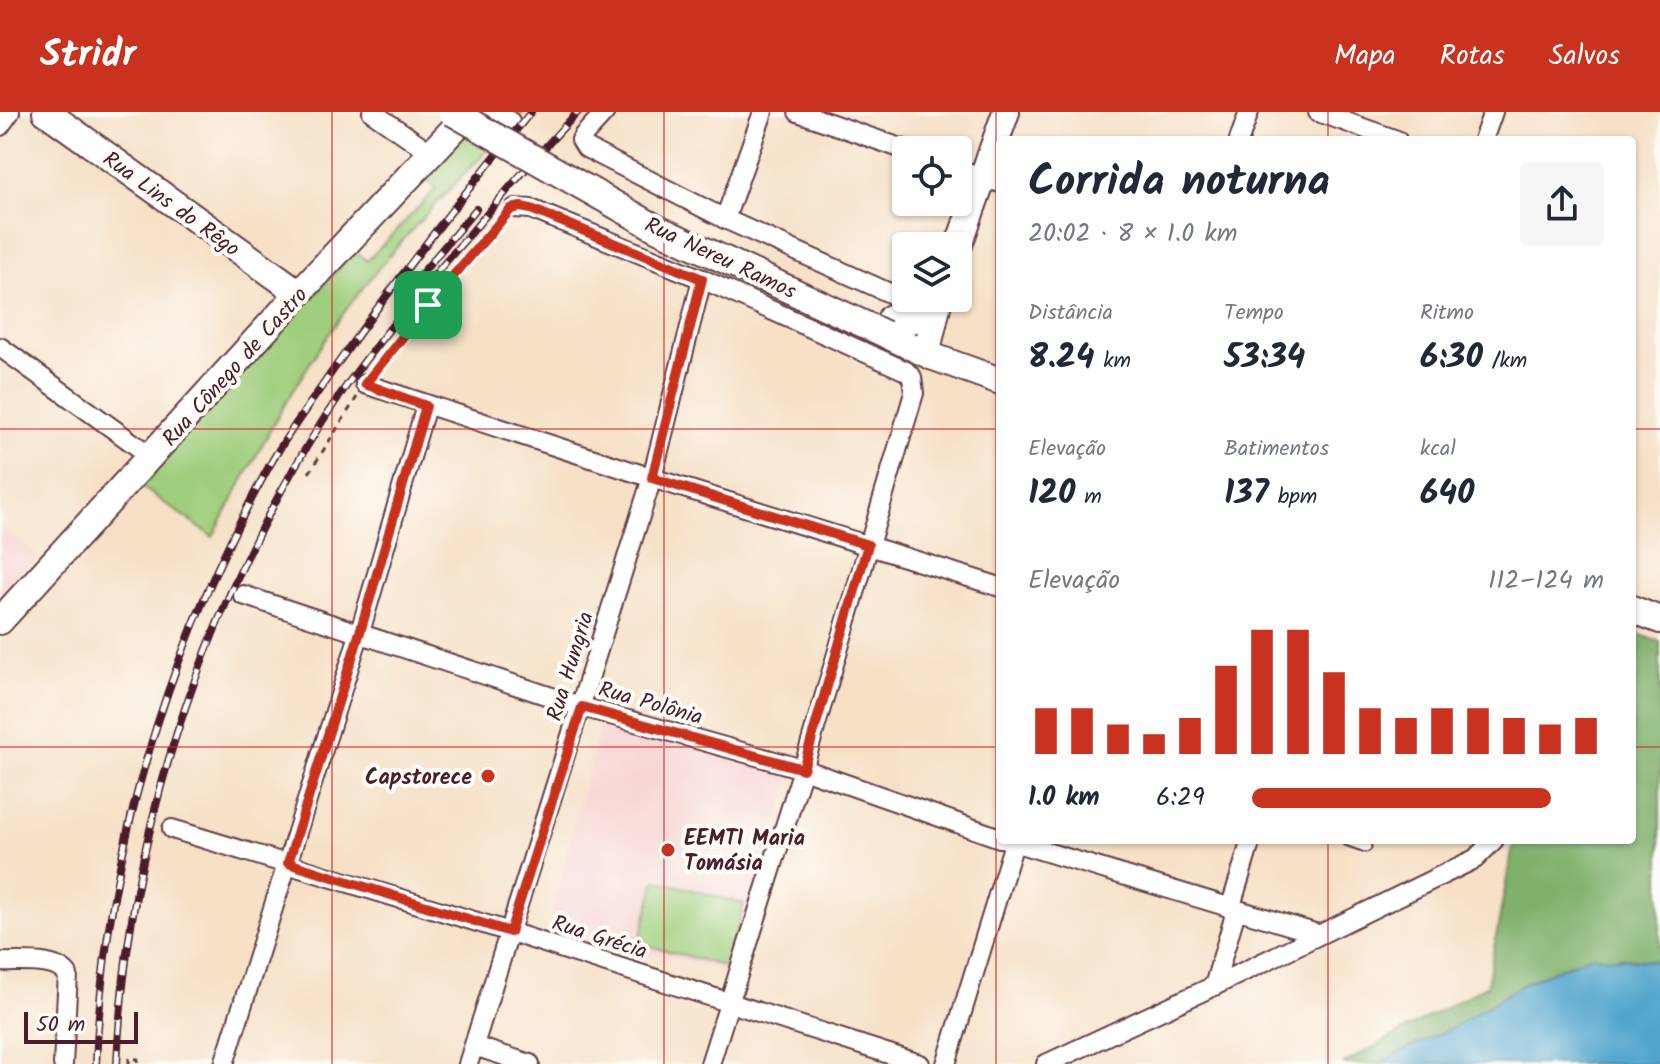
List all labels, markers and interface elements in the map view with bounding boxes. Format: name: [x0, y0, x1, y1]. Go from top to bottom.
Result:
text: Stridr: [40, 26, 136, 86]
text: Mapa: [1334, 34, 1396, 79]
text: Rotas: [1440, 34, 1505, 79]
text: Salvos: [1549, 34, 1620, 79]
map controls: [892, 136, 972, 312]
button: locate: [892, 136, 972, 216]
street label: Rua Lins do Rêgo: [95, 143, 247, 267]
text: Corrida noturna: [1028, 148, 1330, 218]
button: share: [1520, 162, 1604, 246]
street label: Rua Nereu Ramos: [638, 209, 802, 310]
text: 20:02 · 8 × 1.0 km: [1028, 213, 1237, 255]
button: layers: [892, 232, 972, 312]
pin: [394, 271, 462, 339]
street label: Rua Cônego de Castro: [154, 280, 317, 456]
icon: arrive: [406, 283, 450, 327]
text: Distância: [1028, 296, 1113, 331]
text: Tempo: [1224, 296, 1284, 331]
text: Ritmo: [1420, 296, 1474, 331]
text: 8.24: [1028, 331, 1094, 385]
text: 53:34: [1224, 331, 1305, 385]
text: 6:30: [1420, 331, 1483, 385]
text: km: [1094, 344, 1131, 379]
text: /km: [1483, 344, 1527, 379]
text: Elevação: [1028, 432, 1106, 467]
text: Batimentos: [1224, 432, 1329, 467]
text: kcal: [1420, 432, 1456, 467]
text: 120: [1028, 467, 1076, 521]
text: 137: [1224, 467, 1269, 521]
text: 640: [1420, 467, 1474, 521]
text: m: [1076, 480, 1102, 515]
text: bpm: [1269, 480, 1317, 515]
text: Elevação: [1028, 560, 1120, 602]
text: 112–124 m: [1488, 560, 1604, 602]
street label: Rua Hungria: [538, 608, 605, 726]
street label: Rua Polônia: [594, 673, 707, 736]
place label: Capstorece: [365, 761, 472, 796]
marker: Capstorece: [479, 767, 497, 785]
text: 1.0 km: [1028, 777, 1099, 819]
text: 6:29: [1156, 777, 1205, 819]
place label: EEMTI Maria Tomásia: [684, 822, 805, 882]
marker: EEMTI Maria Tomásia: [659, 841, 677, 859]
street label: Rua Grécia: [547, 907, 651, 970]
scale bar: [24, 1008, 138, 1044]
text: 50 m: [36, 1008, 85, 1043]

